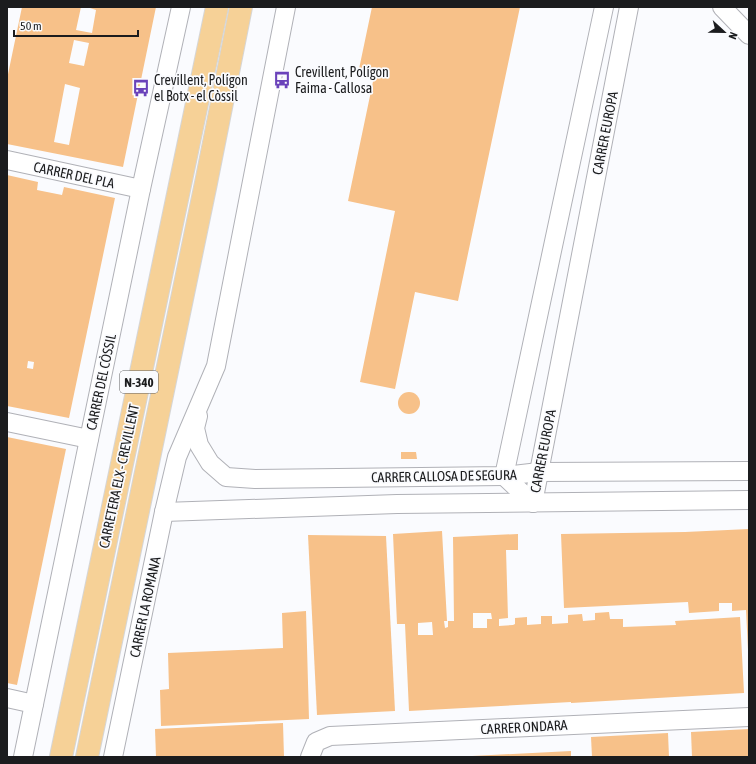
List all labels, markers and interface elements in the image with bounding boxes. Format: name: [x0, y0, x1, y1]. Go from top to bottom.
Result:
scale bar: [14, 12, 138, 38]
north arrow: [704, 12, 744, 52]
text: 50 m: [20, 19, 42, 33]
text: N: [726, 30, 740, 41]
place label: Crevillent, Polígon Faima - Callosa: [295, 64, 389, 96]
bus stop icon: Crevillent, Polígon Faima - Callosa: [272, 70, 292, 90]
place label: Crevillent, Polígon el Botx - el Còssil: [154, 72, 248, 104]
bus stop icon: Crevillent, Polígon el Botx - el Còssil: [131, 78, 151, 98]
street label: CARRER EUROPA: [589, 90, 621, 176]
street label: CARRER DEL PLA: [32, 159, 116, 191]
street label: CARRER DEL CÒSSIL: [83, 332, 119, 432]
road number: N-340: [120, 371, 158, 393]
street label: CARRETERA ELX - CREVILLENT: [96, 402, 142, 550]
street label: CARRER EUROPA: [527, 408, 559, 494]
street label: CARRER CALLOSA DE SEGURA: [371, 467, 517, 485]
street label: CARRER LA ROMANA: [127, 555, 164, 659]
street label: CARRER ONDARA: [480, 717, 568, 737]

